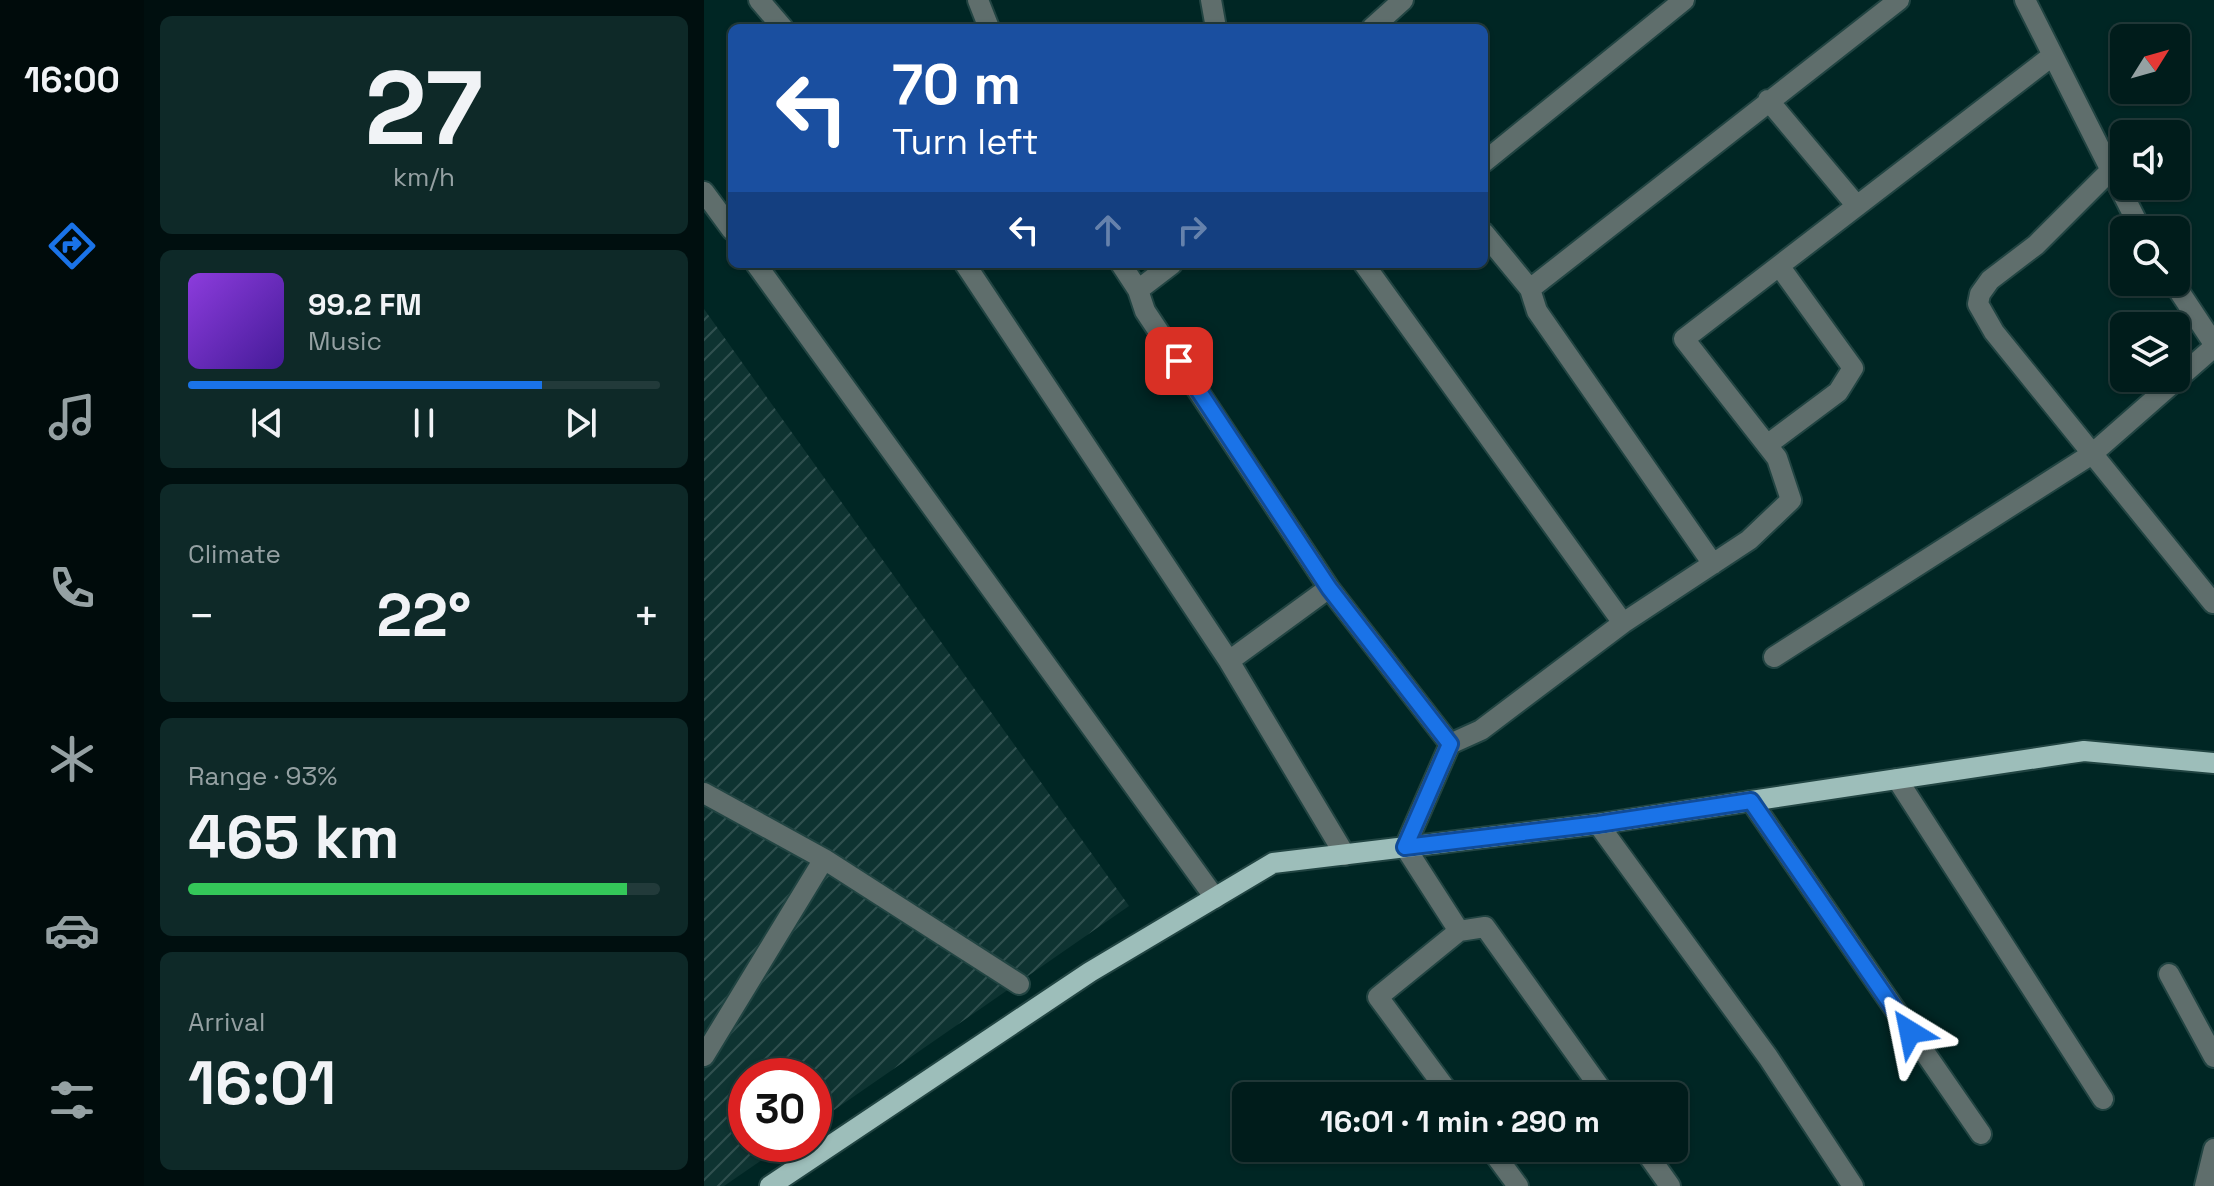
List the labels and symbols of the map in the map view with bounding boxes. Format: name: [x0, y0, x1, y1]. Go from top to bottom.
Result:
north arrow: [2110, 24, 2190, 104]
pin: [1145, 327, 1213, 395]
position arrow: [1868, 990, 1952, 1074]
speed limit sign: 30: [728, 1058, 832, 1162]

